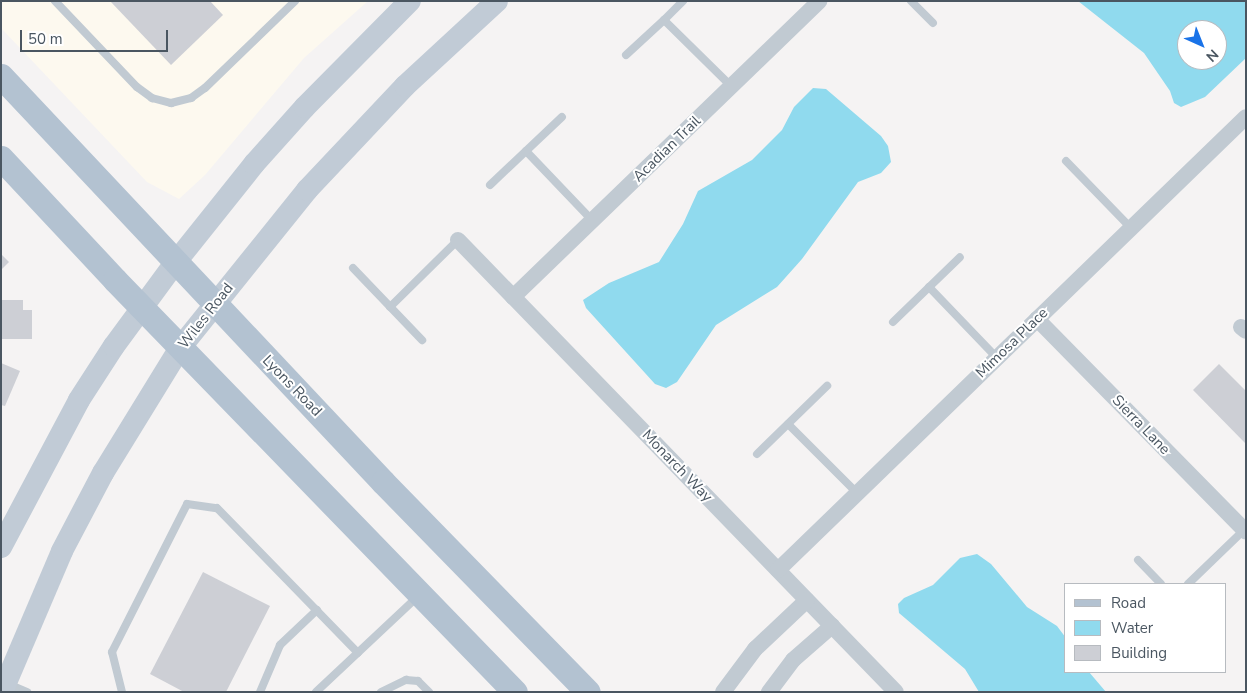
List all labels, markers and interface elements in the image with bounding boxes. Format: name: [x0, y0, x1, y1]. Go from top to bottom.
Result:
scale bar: [22, 20, 170, 52]
north arrow: [1177, 20, 1227, 70]
text: 50 m: [28, 29, 63, 49]
text: N: [1202, 45, 1222, 66]
street label: Acadian Trail: [629, 112, 705, 186]
street label: Wiles Road: [175, 280, 237, 352]
street label: Mimosa Place: [972, 304, 1052, 382]
street label: Lyons Road: [258, 352, 326, 420]
street label: Sierra Lane: [1108, 392, 1174, 458]
street label: Monarch Way: [638, 426, 716, 506]
legend: [1064, 583, 1227, 673]
text: Road: [1111, 593, 1146, 613]
text: Water: [1111, 618, 1153, 638]
text: Building: [1111, 643, 1167, 663]

